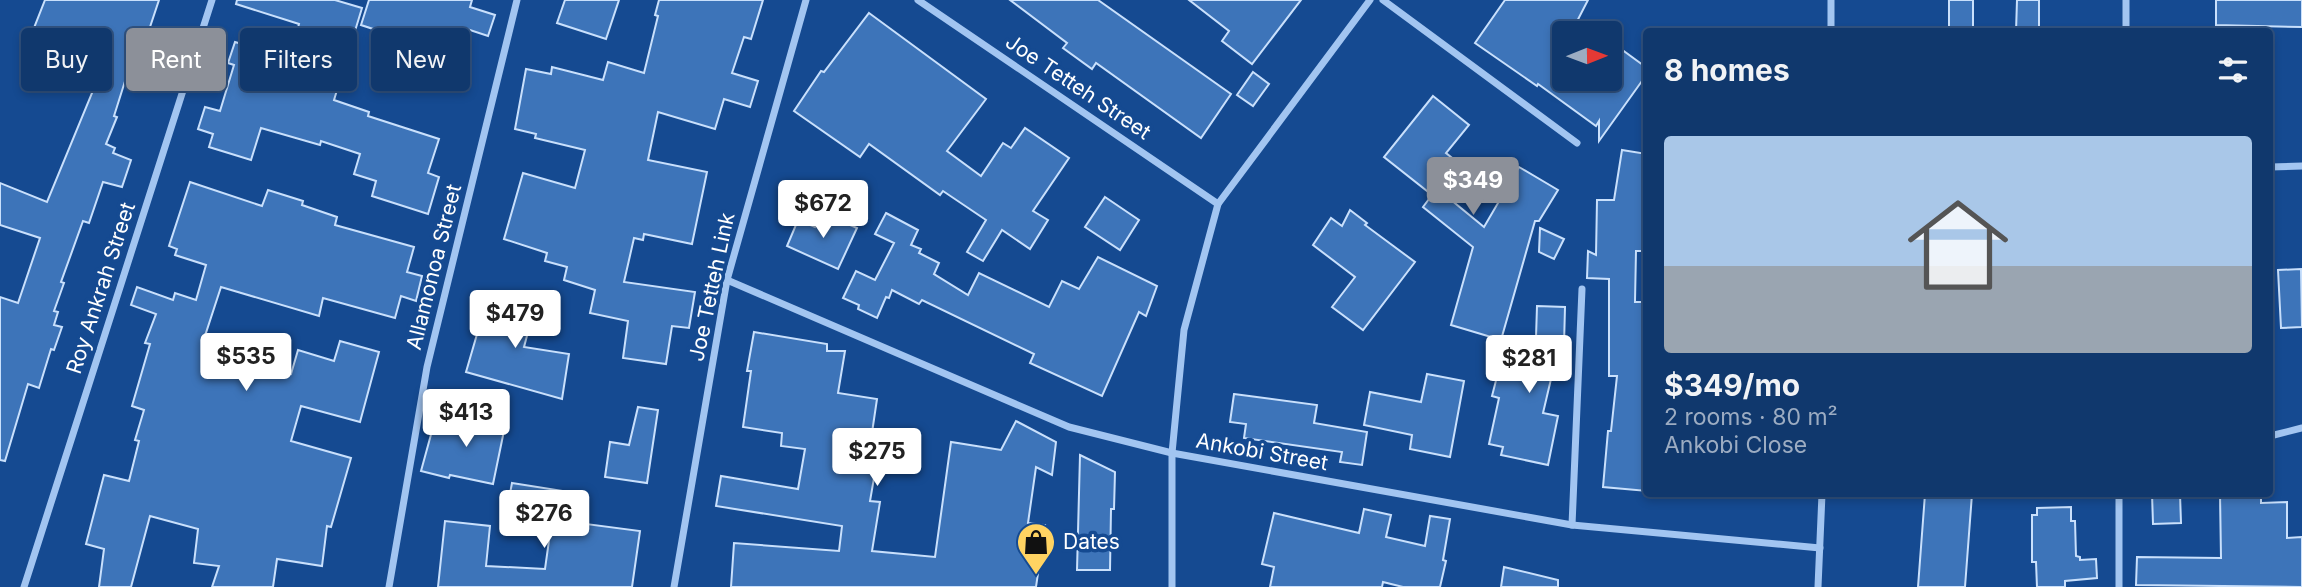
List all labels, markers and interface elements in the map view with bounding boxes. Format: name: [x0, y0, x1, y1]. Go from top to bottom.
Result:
north arrow: [1552, 21, 1622, 91]
map controls: [1552, 21, 1622, 91]
chip: Buy: [21, 28, 112, 91]
chip: Rent: [126, 28, 226, 91]
chip: Filters: [240, 28, 357, 91]
chip: New: [371, 28, 470, 91]
street label: Joe Tetteh Street: [1001, 29, 1156, 144]
icon: filters: [2214, 51, 2252, 89]
text: 8 homes: [1664, 52, 1790, 88]
pin: $349: [1432, 158, 1514, 217]
text: $349: [1443, 166, 1503, 194]
pin: $672: [782, 180, 864, 240]
street label: Allamonoa Street: [401, 181, 466, 352]
icon: home: [1895, 182, 2021, 308]
text: $672: [794, 189, 852, 217]
street label: Roy Ankrah Street: [61, 199, 140, 377]
street label: Joe Tetteh Link: [684, 210, 740, 364]
pin: $479: [474, 290, 556, 350]
text: $479: [486, 299, 544, 327]
pin: $535: [205, 334, 287, 393]
pin: $281: [1488, 336, 1570, 395]
text: $535: [216, 342, 276, 370]
text: $281: [1502, 344, 1556, 372]
text: $349/mo: [1664, 367, 1800, 403]
pin: $413: [425, 390, 507, 449]
text: $413: [439, 398, 493, 426]
text: 2 rooms · 80 m²: [1664, 403, 1838, 431]
pin: $275: [836, 428, 918, 488]
street label: Ankobi Street: [1194, 428, 1330, 475]
text: Ankobi Close: [1664, 431, 1807, 459]
text: $275: [848, 437, 906, 465]
pin: $276: [503, 490, 585, 550]
text: $276: [515, 499, 573, 527]
shop icon: Dates: [1015, 521, 1057, 576]
place label: Dates: [1063, 529, 1120, 554]

